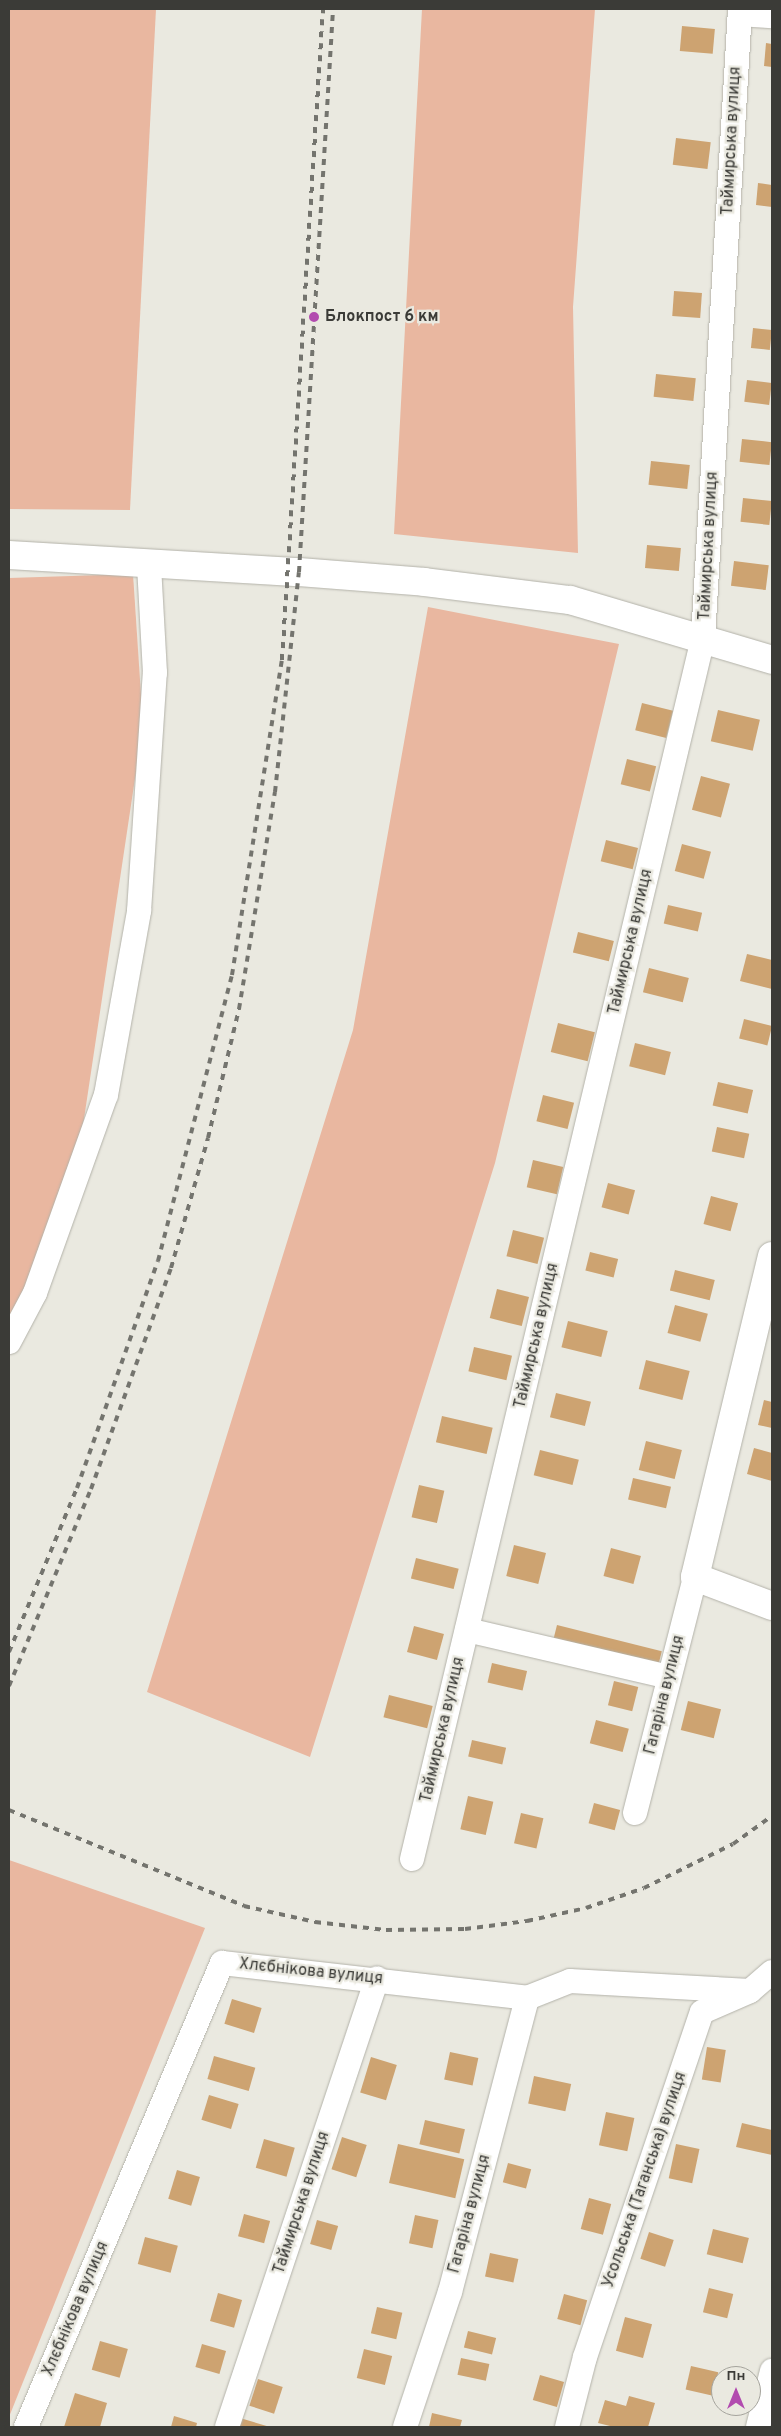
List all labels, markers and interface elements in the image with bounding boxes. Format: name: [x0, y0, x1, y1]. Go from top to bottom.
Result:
street label: Таймирська вулиця: [719, 66, 745, 216]
place label: Блокпост 6 км: [325, 307, 439, 327]
marker: Блокпост 6 км: [307, 310, 321, 324]
street label: Таймирська вулиця: [696, 471, 722, 621]
street label: Таймирська вулиця: [605, 867, 657, 1017]
street label: Таймирська вулиця: [511, 1261, 563, 1411]
street label: Гагаріна вулиця: [641, 1633, 689, 1757]
street label: Таймирська вулиця: [417, 1655, 469, 1805]
street label: Хлєбнікова вулиця: [238, 1955, 384, 1989]
street label: Усольська (Таганська) вулиця: [599, 2070, 691, 2290]
street label: Таймирська вулиця: [270, 2129, 334, 2277]
street label: Гагаріна вулиця: [445, 2153, 495, 2275]
street label: Хлєбнікова вулиця: [39, 2239, 113, 2379]
north arrow: [711, 2366, 761, 2416]
text: Пн: [727, 2368, 745, 2385]

